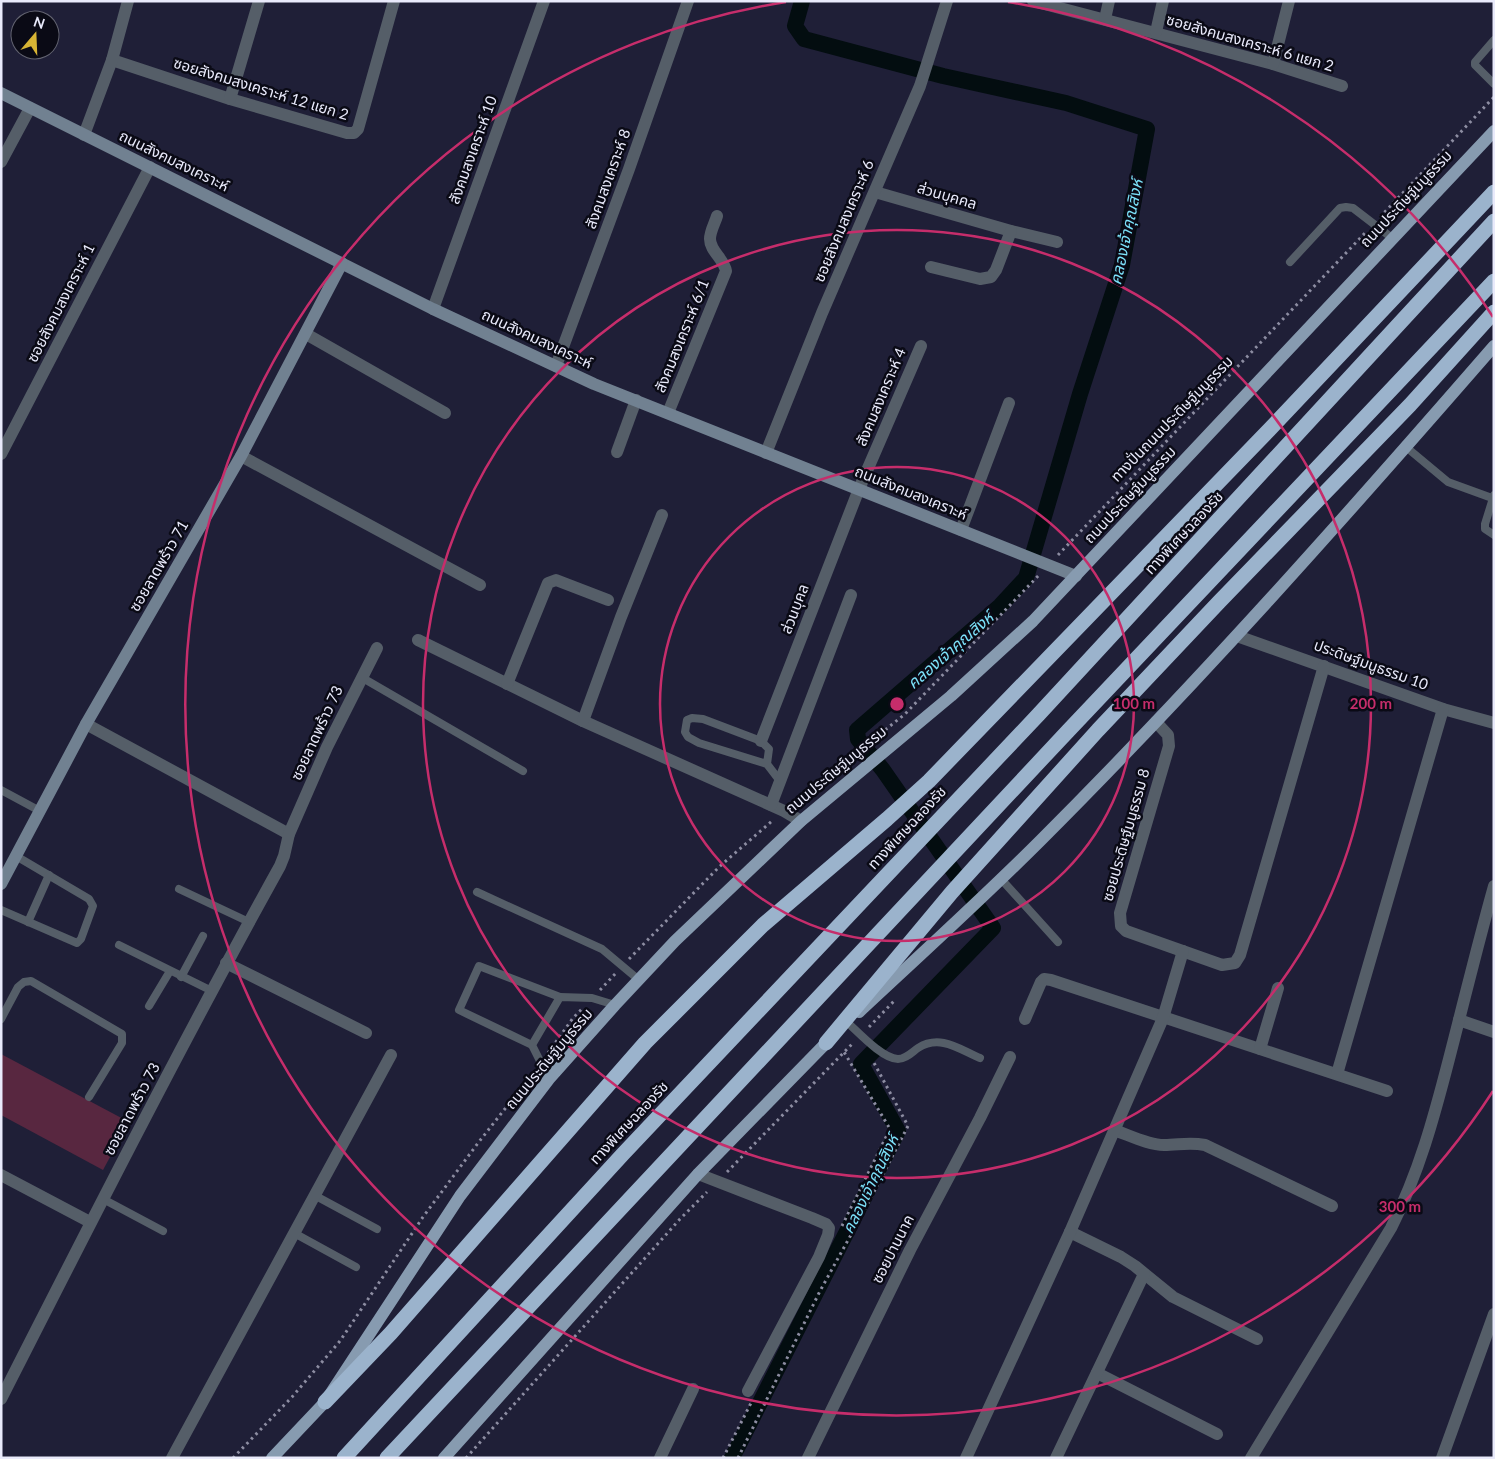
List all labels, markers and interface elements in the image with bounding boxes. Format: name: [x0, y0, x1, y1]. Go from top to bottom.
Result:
north arrow: [10, 10, 60, 60]
street label: ซอยสังคมสงเคราะห์ 6 แยก 2: [1165, 10, 1336, 75]
text: N: [32, 12, 47, 32]
street label: ซอยสังคมสงเคราะห์ 12 แยก 2: [172, 53, 351, 123]
street label: สังคมสงเคราะห์ 10: [444, 93, 500, 206]
street label: ถนนสังคมสงเคราะห์: [117, 126, 233, 195]
street label: สังคมสงเคราะห์ 8: [581, 126, 633, 231]
street label: ถนนประดิษฐ์มนูธรรม: [1356, 146, 1456, 251]
street label: ซอยสังคมสงเคราะห์ 6: [809, 157, 877, 284]
water label: คลองเจ้าคุณสิงห์: [1105, 174, 1149, 287]
street label: ส่วนบุคคล: [915, 178, 979, 213]
street label: ซอยสังคมสงเคราะห์ 1: [22, 240, 98, 365]
street label: สังคมสงเคราะห์ 6/1: [650, 276, 712, 395]
street label: ถนนสังคมสงเคราะห์: [479, 305, 596, 372]
street label: สังคมสงเคราะห์ 4: [851, 344, 909, 448]
street label: ทางปั่นถนนประดิษฐ์มนูธรรม: [1106, 351, 1237, 486]
street label: ถนนประดิษฐ์มนูธรรม: [1080, 442, 1180, 547]
street label: ถนนสังคมสงเคราะห์: [852, 461, 971, 523]
street label: ทางพิเศษฉลองรัช: [1140, 487, 1226, 578]
street label: ซอยลาดพร้าว 71: [125, 517, 191, 614]
street label: ส่วนบุคล: [776, 581, 813, 636]
water label: คลองเจ้าคุณสิงห์: [903, 605, 1000, 694]
street label: ประดิษฐ์มนูธรรม 10: [1311, 635, 1431, 694]
street label: ซอยลาดพร้าว 73: [286, 682, 346, 783]
text: 100 m: [1113, 694, 1155, 712]
text: 200 m: [1350, 694, 1392, 712]
centre of rings: [888, 695, 906, 713]
street label: ถนนประดิษฐ์มนูธรรม: [781, 722, 890, 818]
street label: ซอยประดิษฐ์มนูธรรม 8: [1097, 766, 1154, 903]
street label: ทางพิเศษฉลองรัช: [863, 782, 949, 873]
street label: ถนนประดิษฐ์มนูธรรม: [501, 1004, 597, 1113]
street label: ซอยลาดพร้าว 73: [99, 1059, 163, 1158]
street label: ทางพิเศษฉลองรัช: [585, 1077, 671, 1168]
water label: คลองเจ้าคุณสิงห์: [837, 1128, 905, 1237]
text: 300 m: [1379, 1197, 1421, 1215]
street label: ซอยปานนาค: [867, 1211, 917, 1286]

